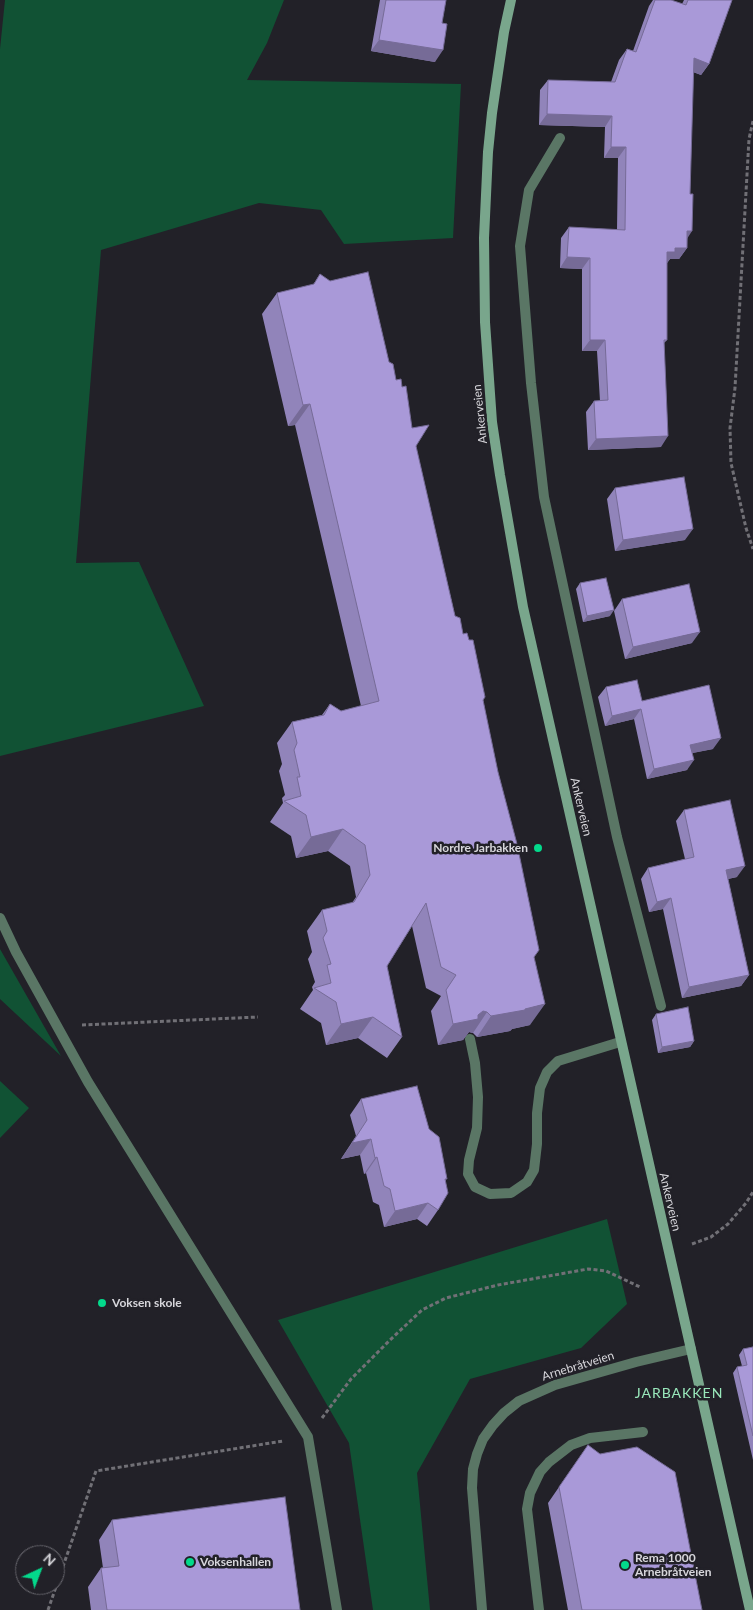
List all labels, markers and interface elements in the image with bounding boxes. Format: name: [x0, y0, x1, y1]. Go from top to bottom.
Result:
street label: Ankerveien: [470, 384, 490, 444]
street label: Ankerveien: [567, 776, 595, 838]
place label: Nordre Jarbakken: [433, 841, 528, 855]
marker: Nordre Jarbakken: [532, 842, 544, 854]
street label: Ankerveien: [656, 1171, 684, 1233]
place label: Voksen skole: [112, 1296, 182, 1310]
marker: Voksen skole: [96, 1297, 108, 1309]
street label: Arnebråtveien: [540, 1348, 616, 1384]
district label: JARBAKKEN: [634, 1385, 724, 1401]
north arrow: [15, 1545, 65, 1595]
text: N: [40, 1549, 60, 1569]
place label: Rema 1000 Arnebråtveien: [635, 1551, 711, 1579]
place label: Voksenhallen: [200, 1555, 271, 1569]
marker: Voksenhallen: [184, 1556, 196, 1568]
marker: Rema 1000 Arnebråtveien: [619, 1559, 631, 1571]

